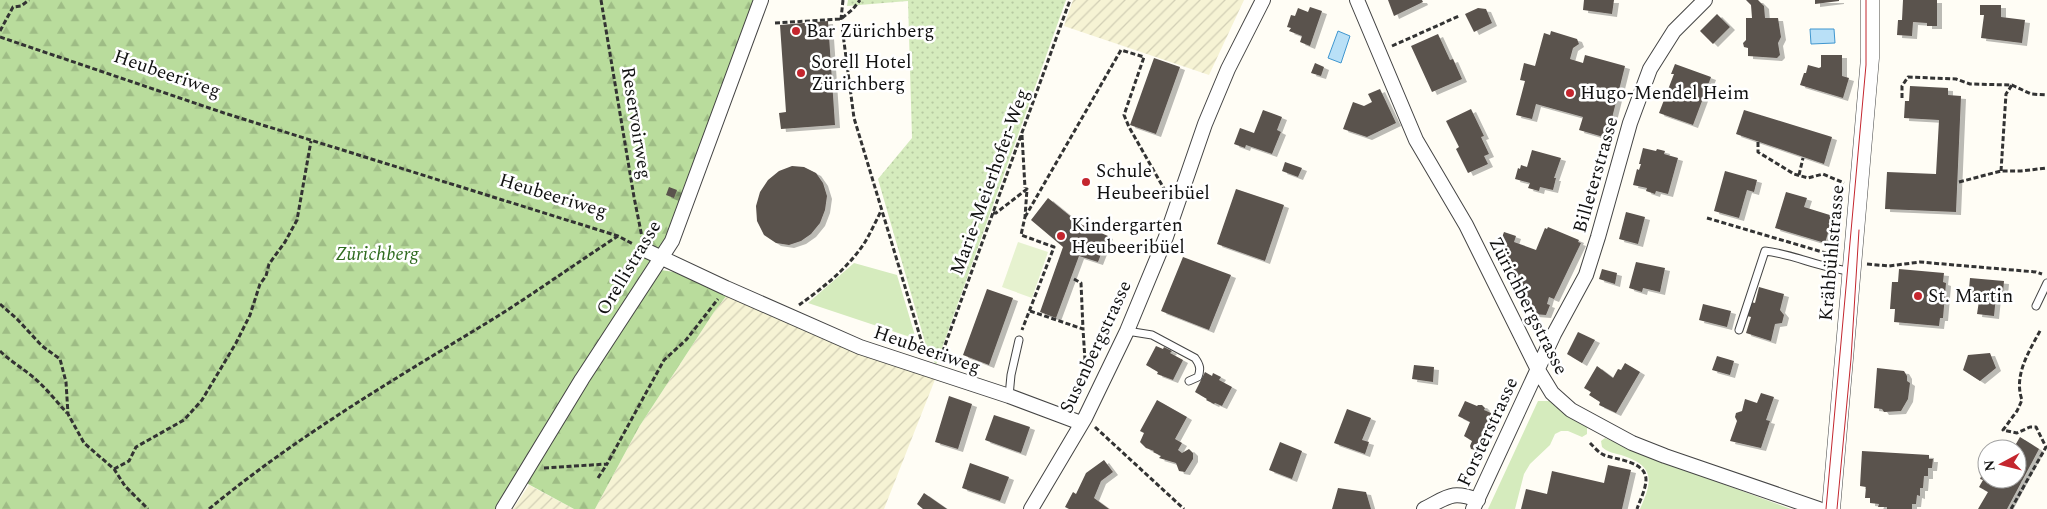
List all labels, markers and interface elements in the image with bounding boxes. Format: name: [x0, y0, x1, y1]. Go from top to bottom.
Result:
place label: Bar Zürichberg: [806, 17, 934, 46]
marker: Bar Zürichberg: [790, 25, 802, 37]
street label: Heubeeriweg: [109, 42, 225, 106]
place label: Sorell Hotel Zürichberg: [811, 48, 912, 99]
street label: Reservoirweg: [613, 65, 659, 181]
marker: Sorell Hotel Zürichberg: [795, 67, 807, 79]
place label: Hugo-Mendel Heim: [1580, 79, 1749, 108]
street label: Marie-Meierhofer-Weg: [943, 85, 1037, 279]
marker: Hugo-Mendel Heim: [1564, 87, 1576, 99]
street label: Billeterstrasse: [1566, 113, 1626, 237]
place label: Schule Heubeeribüel: [1096, 157, 1210, 208]
street label: Heubeeriweg: [495, 166, 611, 226]
marker: Schule Heubeeribüel: [1080, 176, 1092, 188]
street label: Krähbühlstrasse: [1812, 184, 1852, 322]
place label: Kindergarten Heubeeribüel: [1071, 211, 1185, 262]
street label: Orellistrasse: [589, 215, 669, 321]
marker: Kindergarten Heubeeribüel: [1055, 230, 1067, 242]
street label: Zürichbergstrasse: [1481, 232, 1575, 380]
park label: Zürichberg: [335, 240, 419, 269]
street label: Susenbergstrasse: [1052, 276, 1140, 418]
place label: St. Martin: [1928, 282, 2013, 311]
marker: St. Martin: [1912, 290, 1924, 302]
street label: Heubeeriweg: [869, 318, 985, 382]
street label: Forsterstrasse: [1450, 373, 1526, 491]
north arrow: [1977, 439, 2027, 489]
text: N: [1978, 459, 2001, 472]

